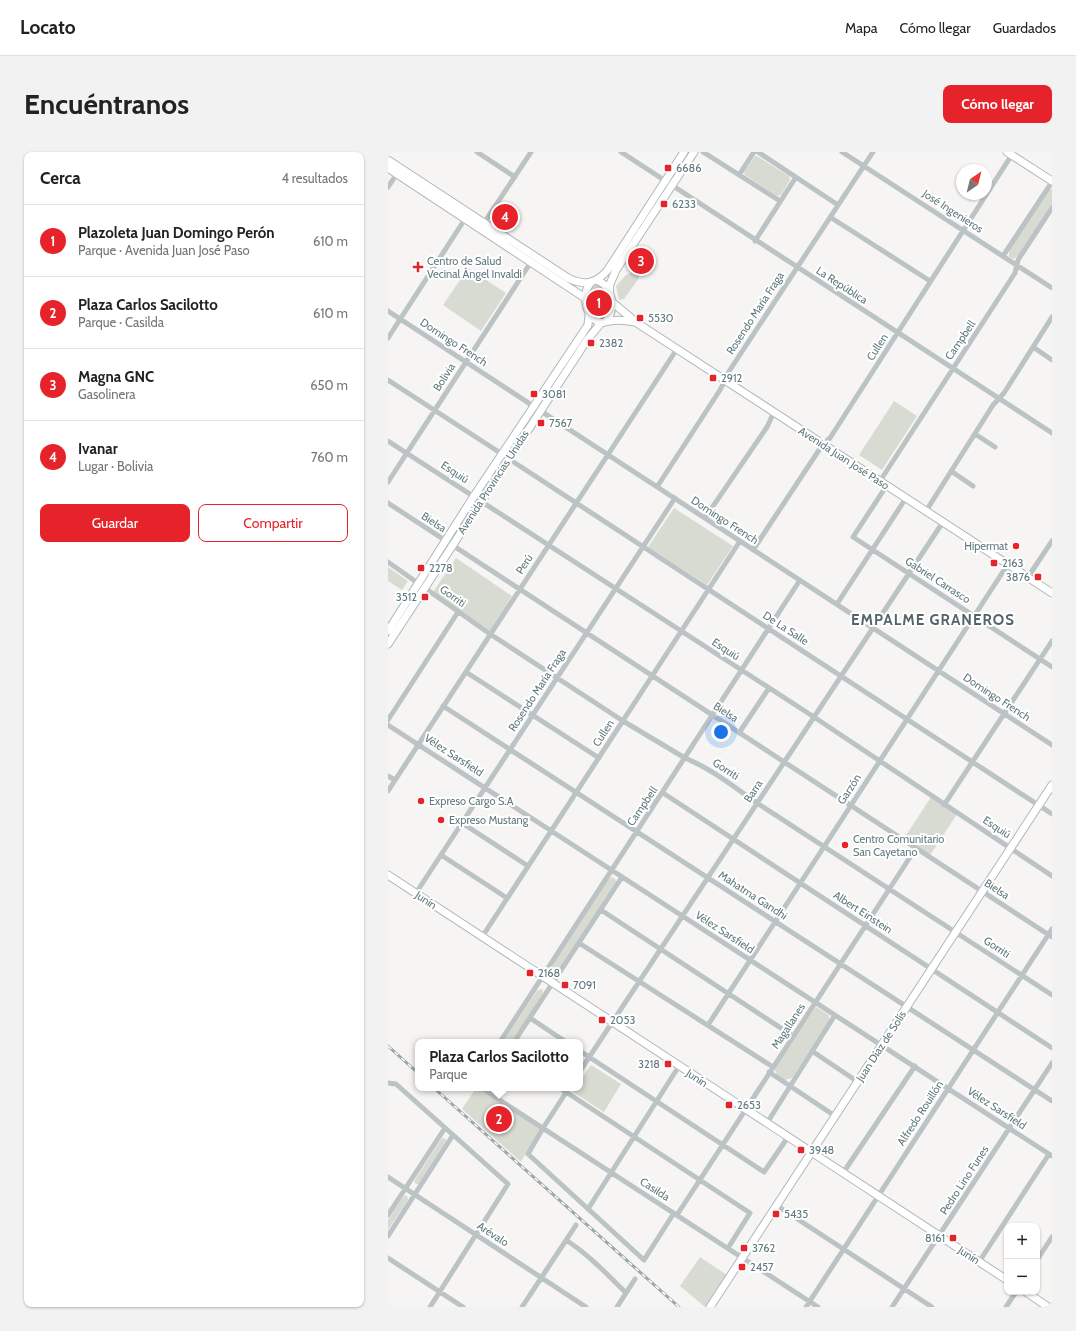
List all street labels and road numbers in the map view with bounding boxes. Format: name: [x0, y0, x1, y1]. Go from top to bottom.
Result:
street label: José Ingenieros: [919, 186, 986, 236]
street label: La República: [814, 263, 871, 307]
street label: Rosendo María Fraga: [723, 268, 787, 357]
street label: Domingo French: [418, 315, 490, 369]
street label: Campbell: [942, 317, 979, 362]
street label: Cullen: [863, 331, 891, 363]
street label: Bolivia: [430, 360, 459, 394]
street label: Avenida Juan José Paso: [796, 423, 892, 493]
street label: Avenida Provincias Unidas: [454, 427, 532, 537]
street label: Esquiú: [438, 458, 472, 486]
street label: Domingo French: [689, 493, 761, 547]
street label: Bielsa: [419, 509, 450, 536]
street label: Perú: [512, 551, 536, 577]
street label: Gabriel Carrasco: [903, 554, 973, 606]
street label: Gorriti: [437, 582, 469, 610]
street label: De La Salle: [760, 608, 812, 648]
street label: Esquiú: [709, 635, 743, 663]
street label: Rosendo María Fraga: [505, 645, 569, 734]
street label: Domingo French: [961, 670, 1033, 724]
street label: Bielsa: [711, 699, 742, 726]
street label: Cullen: [589, 717, 617, 749]
street label: Vélez Sarsfield: [422, 731, 486, 779]
street label: Gorriti: [710, 755, 742, 783]
street label: Garzón: [834, 771, 864, 807]
street label: Barra: [741, 777, 766, 805]
street label: Campbell: [624, 783, 661, 828]
street label: Esquiú: [980, 813, 1014, 841]
street label: Mahatma Gandhi: [716, 867, 790, 923]
street label: Bielsa: [982, 876, 1013, 903]
street label: Junín: [412, 887, 439, 912]
street label: Albert Einstein: [831, 888, 895, 936]
street label: Vélez Sarsfield: [693, 908, 757, 956]
street label: Gorriti: [981, 933, 1013, 961]
street label: Magallanes: [768, 1000, 808, 1051]
street label: Juan Díaz de Solís: [852, 1008, 909, 1085]
street label: Junín: [683, 1065, 710, 1090]
street label: Alfredo Rouillón: [894, 1078, 946, 1148]
street label: Vélez Sarsfield: [965, 1084, 1029, 1132]
street label: Pedro Lino Funes: [936, 1142, 992, 1217]
street label: Casilda: [637, 1174, 673, 1204]
street label: Arévalo: [475, 1219, 511, 1249]
street label: Junín: [955, 1242, 982, 1267]

